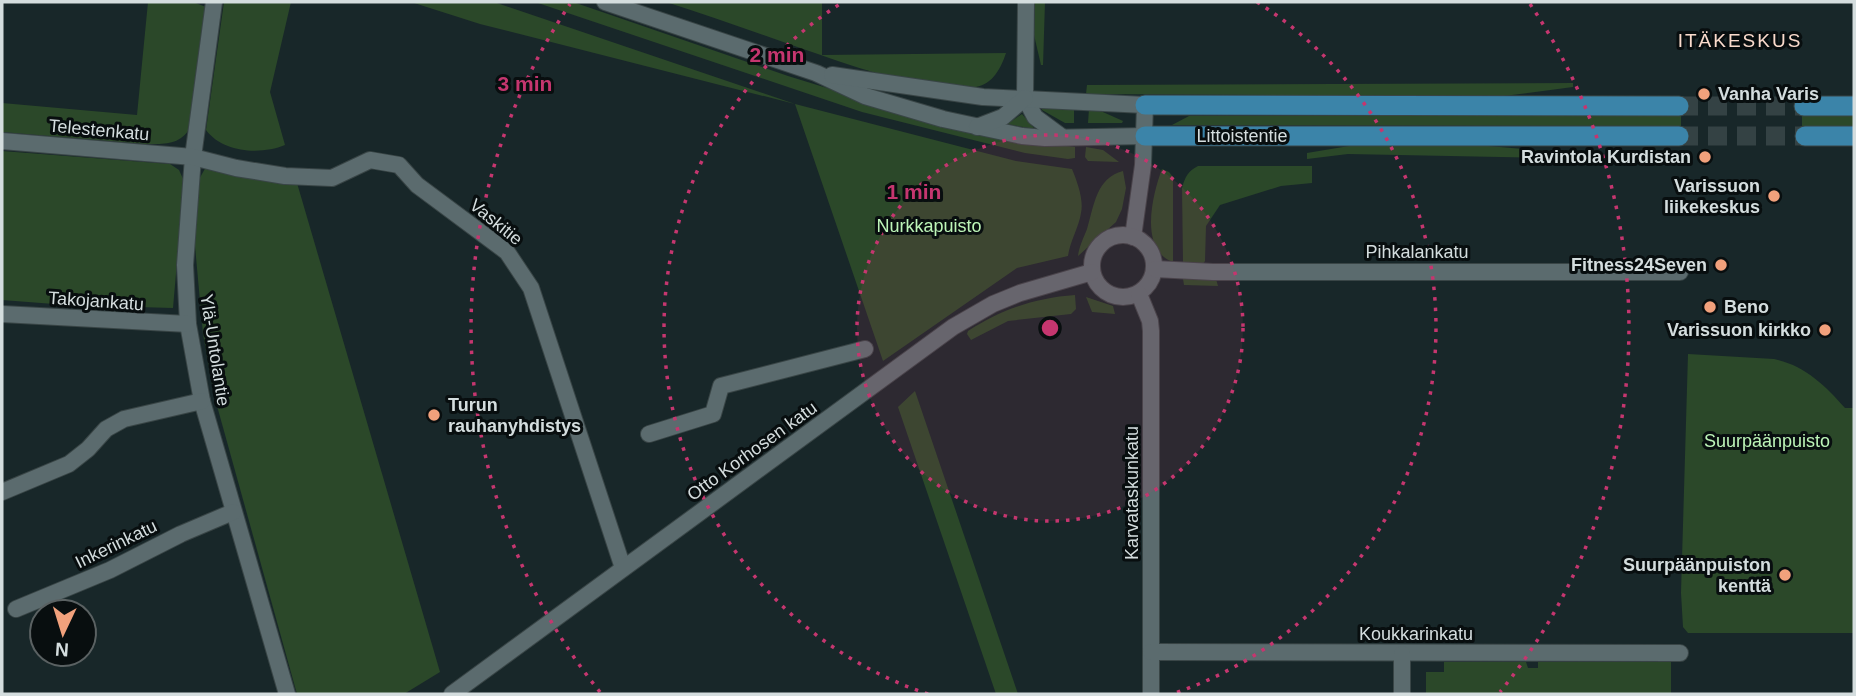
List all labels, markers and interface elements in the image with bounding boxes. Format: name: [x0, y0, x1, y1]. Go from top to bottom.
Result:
district label: ITÄKESKUS: [1678, 30, 1802, 51]
text: 2 min: [750, 43, 804, 66]
text: 3 min: [498, 72, 552, 95]
place label: Vanha Varis: [1718, 84, 1819, 104]
marker: Vanha Varis: [1696, 86, 1712, 102]
street label: Telestenkatu: [48, 116, 150, 144]
street label: Littoistentie: [1196, 126, 1288, 146]
place label: Ravintola Kurdistan: [1521, 147, 1691, 167]
marker: Ravintola Kurdistan: [1697, 149, 1713, 165]
place label: Varissuon liikekeskus: [1664, 176, 1760, 217]
text: 1 min: [887, 180, 941, 203]
marker: Varissuon liikekeskus: [1766, 188, 1782, 204]
street label: Vaskitie: [466, 195, 526, 249]
park label: Nurkkapuisto: [876, 216, 982, 236]
street label: Pihkalankatu: [1365, 242, 1469, 262]
place label: Fitness24Seven: [1571, 255, 1707, 275]
marker: Fitness24Seven: [1713, 257, 1729, 273]
street label: Takojankatu: [47, 288, 145, 314]
street label: Ylä-Untolantie: [196, 293, 234, 407]
place label: Beno: [1724, 297, 1769, 317]
marker: Beno: [1702, 299, 1718, 315]
centre of rings: [1038, 316, 1062, 340]
place label: Varissuon kirkko: [1667, 320, 1811, 340]
marker: Varissuon kirkko: [1817, 322, 1833, 338]
place label: Turun rauhanyhdistys: [448, 395, 581, 436]
street label: Otto Korhosen katu: [683, 397, 821, 505]
marker: Turun rauhanyhdistys: [426, 407, 442, 423]
street label: Karvataskunkatu: [1122, 426, 1142, 560]
park label: Suurpäänpuisto: [1704, 431, 1830, 451]
street label: Inkerinkatu: [72, 516, 160, 572]
place label: Suurpäänpuiston kenttä: [1623, 555, 1772, 596]
marker: Suurpäänpuiston kenttä: [1777, 567, 1793, 583]
north arrow: [28, 598, 98, 668]
street label: Koukkarinkatu: [1359, 624, 1473, 644]
text: N: [54, 639, 69, 660]

